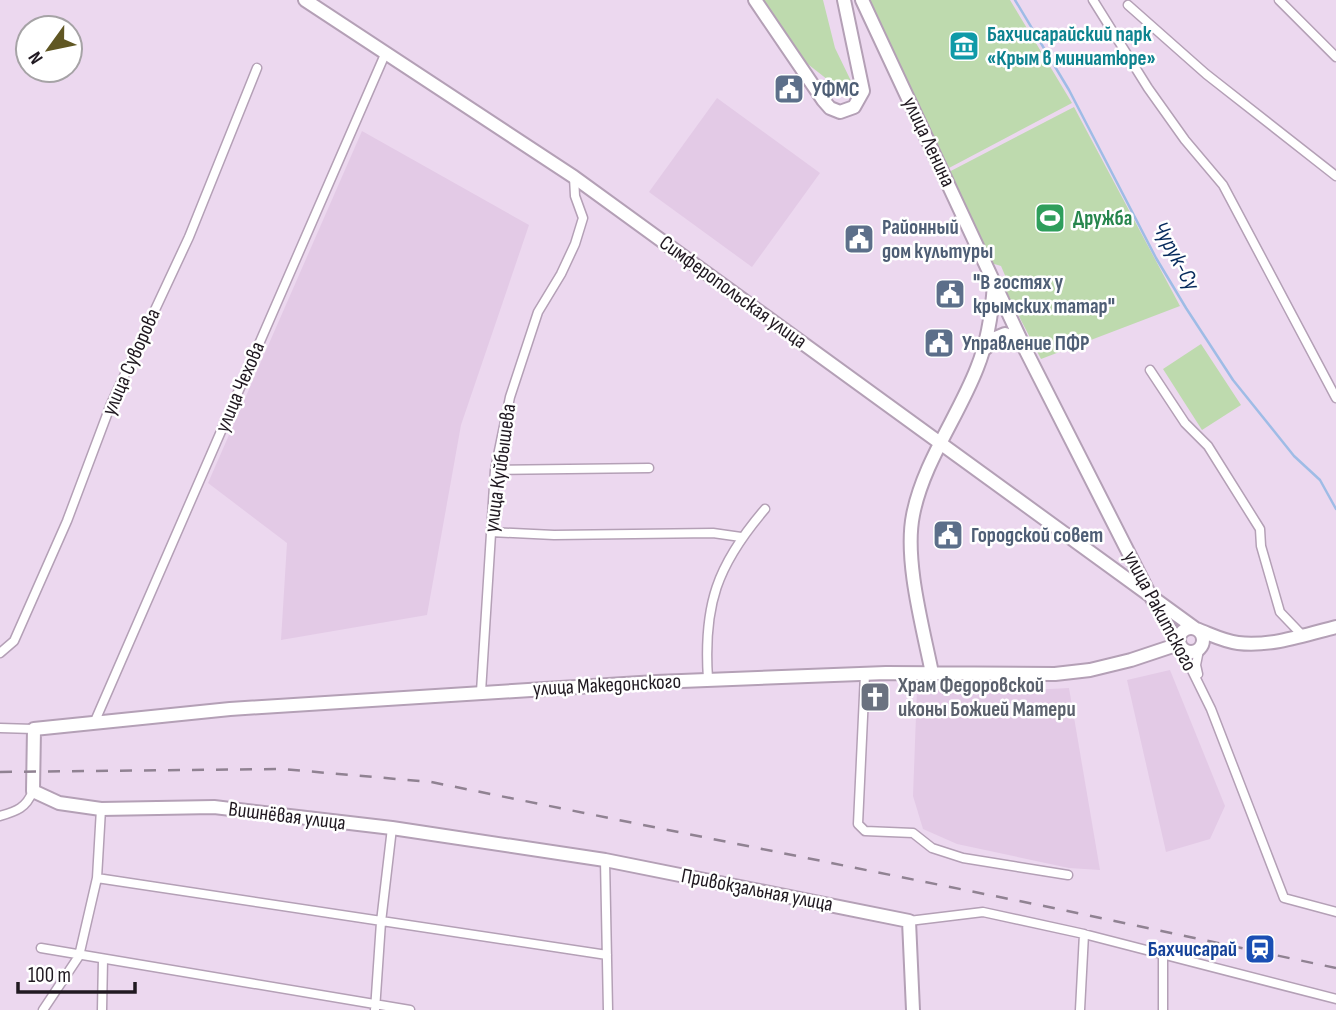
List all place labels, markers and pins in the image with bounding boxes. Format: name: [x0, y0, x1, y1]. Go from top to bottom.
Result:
place label: Бахчисарайский парк «Крым в миниатюре»: [987, 22, 1156, 71]
museum icon: Бахчисарайский парк «Крым в миниатюре»: [947, 29, 981, 63]
public building icon: УФМС: [772, 72, 806, 106]
place label: УФМС: [812, 77, 860, 102]
sports icon: Дружба: [1033, 201, 1067, 235]
place label: Дружба: [1073, 206, 1132, 231]
place label: Районный дом культуры: [882, 215, 993, 264]
public building icon: Районный дом культуры: [842, 222, 876, 256]
place label: "В гостях у крымских татар": [973, 270, 1115, 319]
public building icon: "В гостях у крымских татар": [933, 277, 967, 311]
public building icon: Управление ПФР: [922, 326, 956, 360]
place label: Управление ПФР: [962, 331, 1090, 356]
public building icon: Городской совет: [931, 518, 965, 552]
place label: Городской совет: [971, 523, 1103, 548]
place label: Xрам Федоровской иконы Божией Матери: [897, 673, 1076, 722]
church icon: Xрам Федоровской иконы Божией Матери: [858, 680, 892, 714]
station icon: Бахчисарай: [1243, 932, 1277, 966]
place label: Бахчисарай: [1148, 937, 1237, 962]

